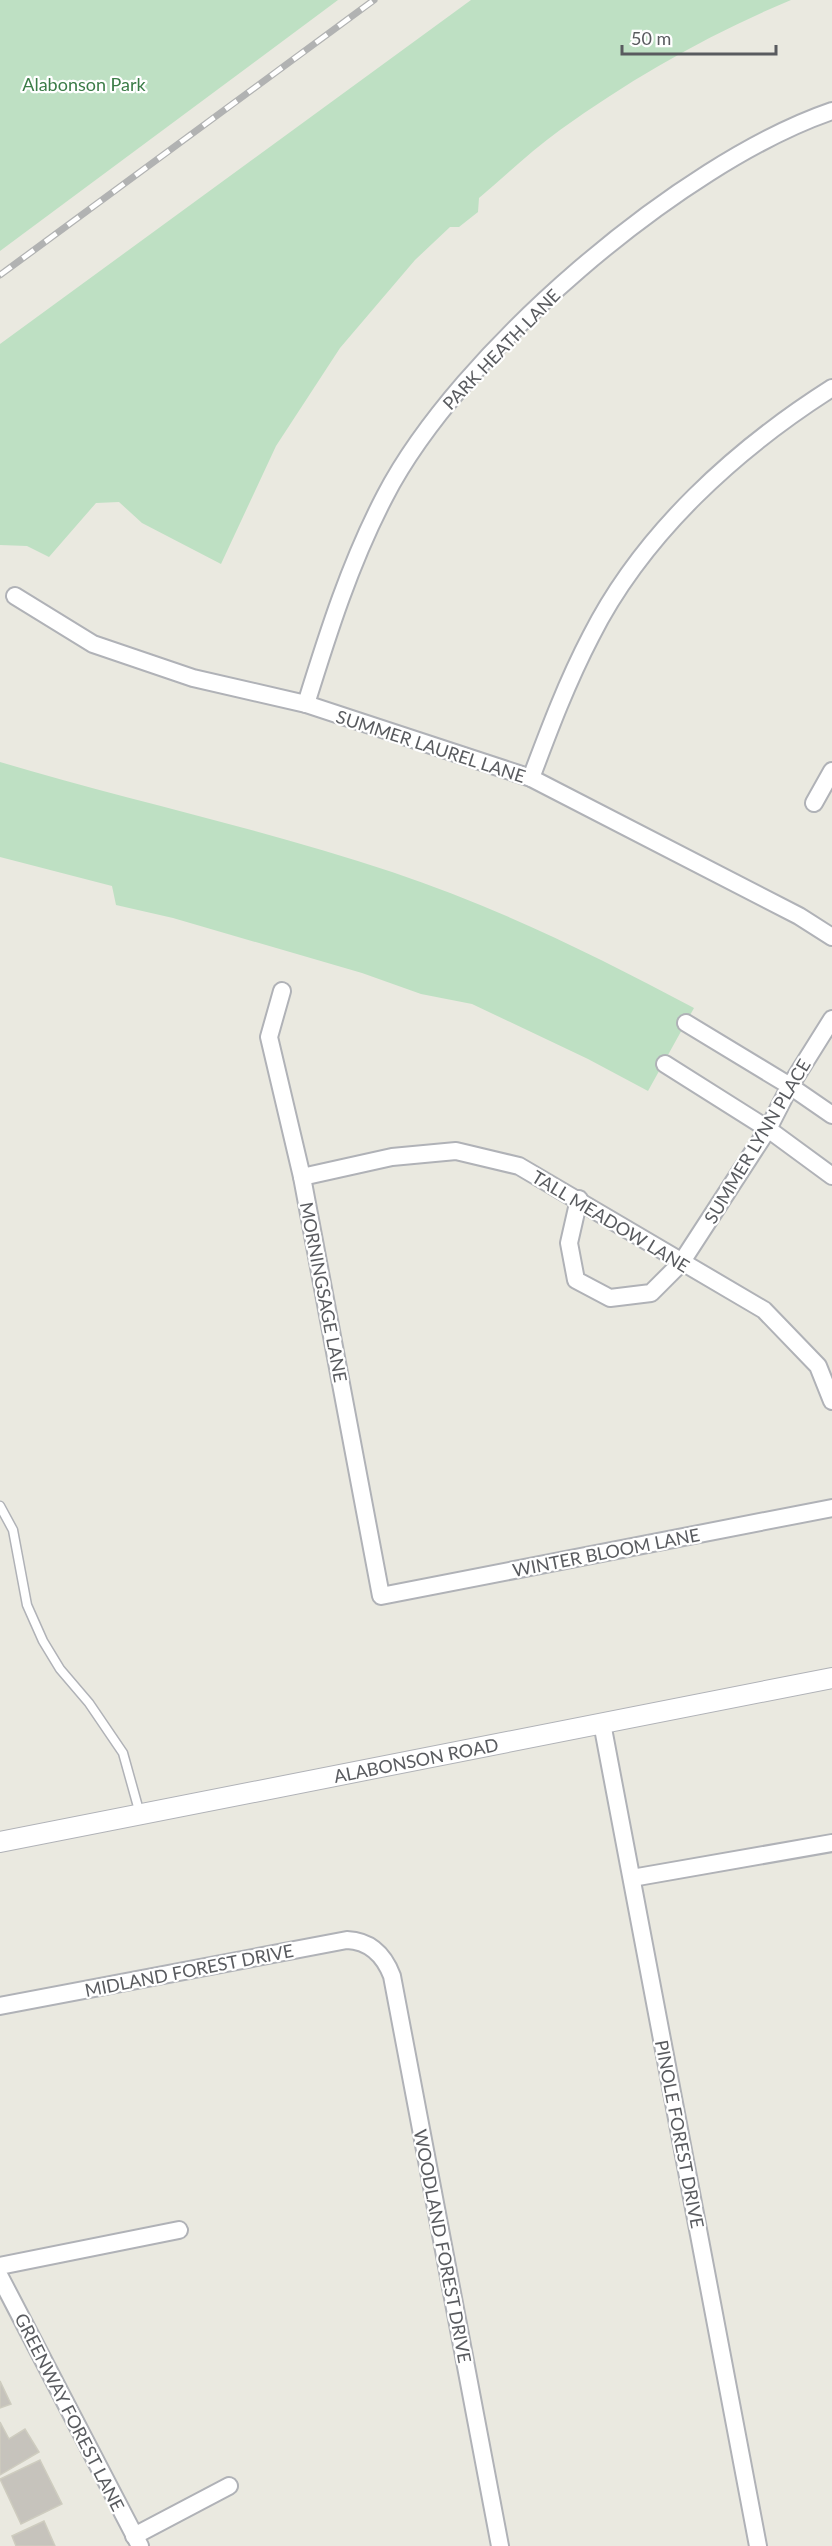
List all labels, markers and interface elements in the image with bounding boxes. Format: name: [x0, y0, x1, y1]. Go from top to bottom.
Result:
scale bar: [622, 18, 776, 56]
text: 50 m: [631, 27, 671, 49]
park label: Alabonson Park: [22, 73, 147, 95]
street label: PARK HEATH LANE: [438, 284, 564, 414]
street label: SUMMER LAUREL LANE: [334, 705, 528, 787]
street label: SUMMER LYNN PLACE: [699, 1055, 815, 1227]
street label: TALL MEADOW LANE: [528, 1165, 694, 1277]
street label: MORNINGSAGE LANE: [296, 1200, 352, 1384]
street label: WINTER BLOOM LANE: [510, 1523, 702, 1581]
street label: ALABONSON ROAD: [332, 1733, 500, 1787]
street label: MIDLAND FOREST DRIVE: [83, 1939, 295, 2001]
street label: PINOLE FOREST DRIVE: [651, 2038, 709, 2230]
street label: WOODLAND FOREST DRIVE: [410, 2127, 476, 2365]
street label: GREENWAY FOREST LANE: [10, 2309, 130, 2515]

